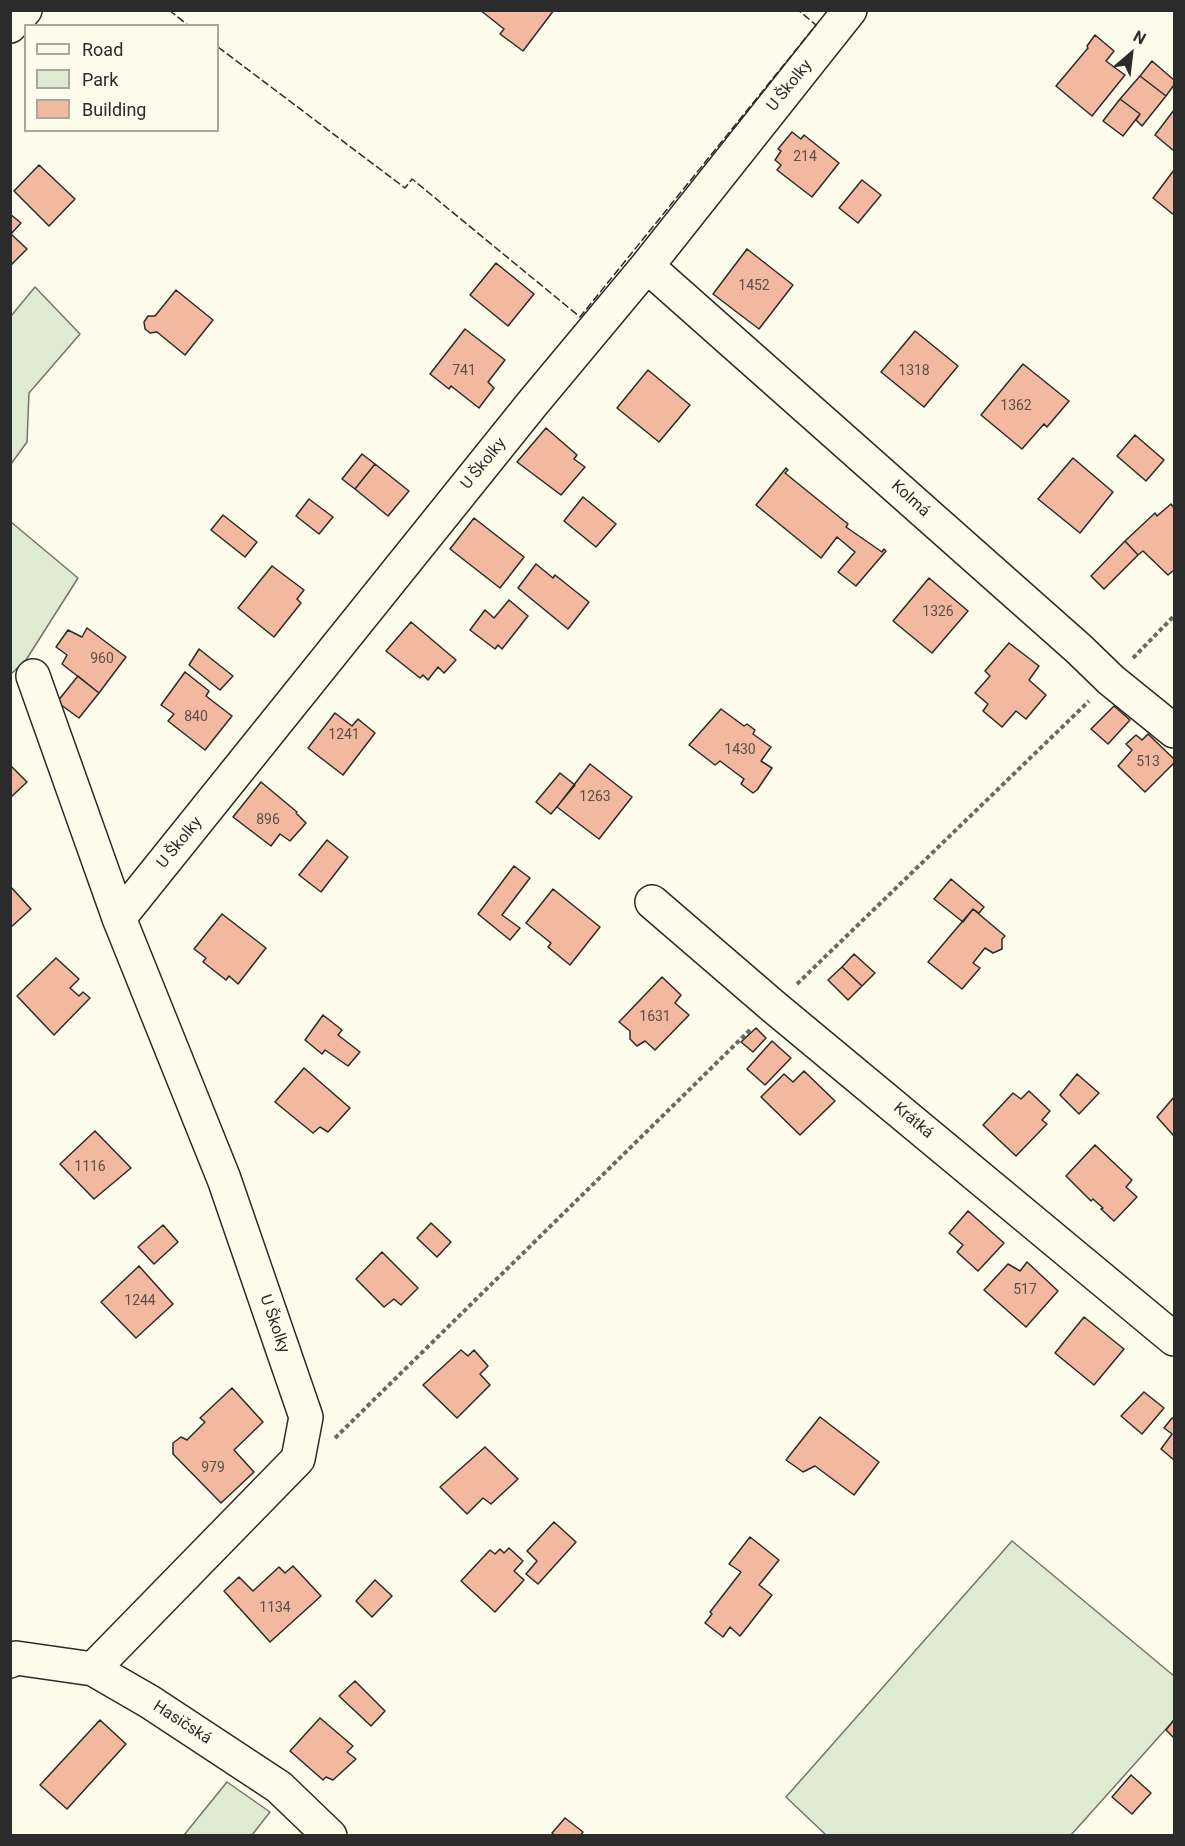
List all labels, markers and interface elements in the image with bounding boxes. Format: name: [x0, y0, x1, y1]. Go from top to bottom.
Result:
legend: [24, 24, 219, 132]
north arrow: [1101, 24, 1161, 84]
text: N: [1130, 27, 1149, 49]
text: Road: [82, 39, 123, 60]
street label: U Školky: [763, 56, 817, 116]
text: Park: [82, 69, 118, 90]
text: Building: [82, 99, 146, 120]
house number: 214: [793, 149, 817, 165]
house number: 1452: [738, 278, 770, 294]
house number: 741: [452, 363, 476, 379]
house number: 1318: [898, 363, 930, 379]
house number: 1362: [1000, 398, 1032, 414]
street label: U Školky: [457, 434, 511, 494]
street label: Kolmá: [887, 477, 933, 521]
house number: 1326: [922, 604, 954, 620]
house number: 960: [90, 651, 114, 667]
house number: 840: [184, 709, 208, 725]
house number: 1241: [328, 727, 360, 743]
house number: 1430: [724, 742, 756, 758]
house number: 513: [1136, 754, 1160, 770]
house number: 1263: [579, 789, 611, 805]
house number: 896: [256, 812, 280, 828]
street label: U Školky: [153, 813, 207, 873]
house number: 1631: [639, 1009, 671, 1025]
street label: Krátká: [889, 1099, 937, 1143]
house number: 1116: [74, 1159, 106, 1175]
house number: 517: [1013, 1282, 1037, 1298]
street label: U Školky: [255, 1292, 293, 1356]
house number: 1244: [124, 1293, 156, 1309]
house number: 979: [201, 1460, 225, 1476]
house number: 1134: [259, 1600, 291, 1616]
street label: Hasičská: [149, 1697, 215, 1749]

